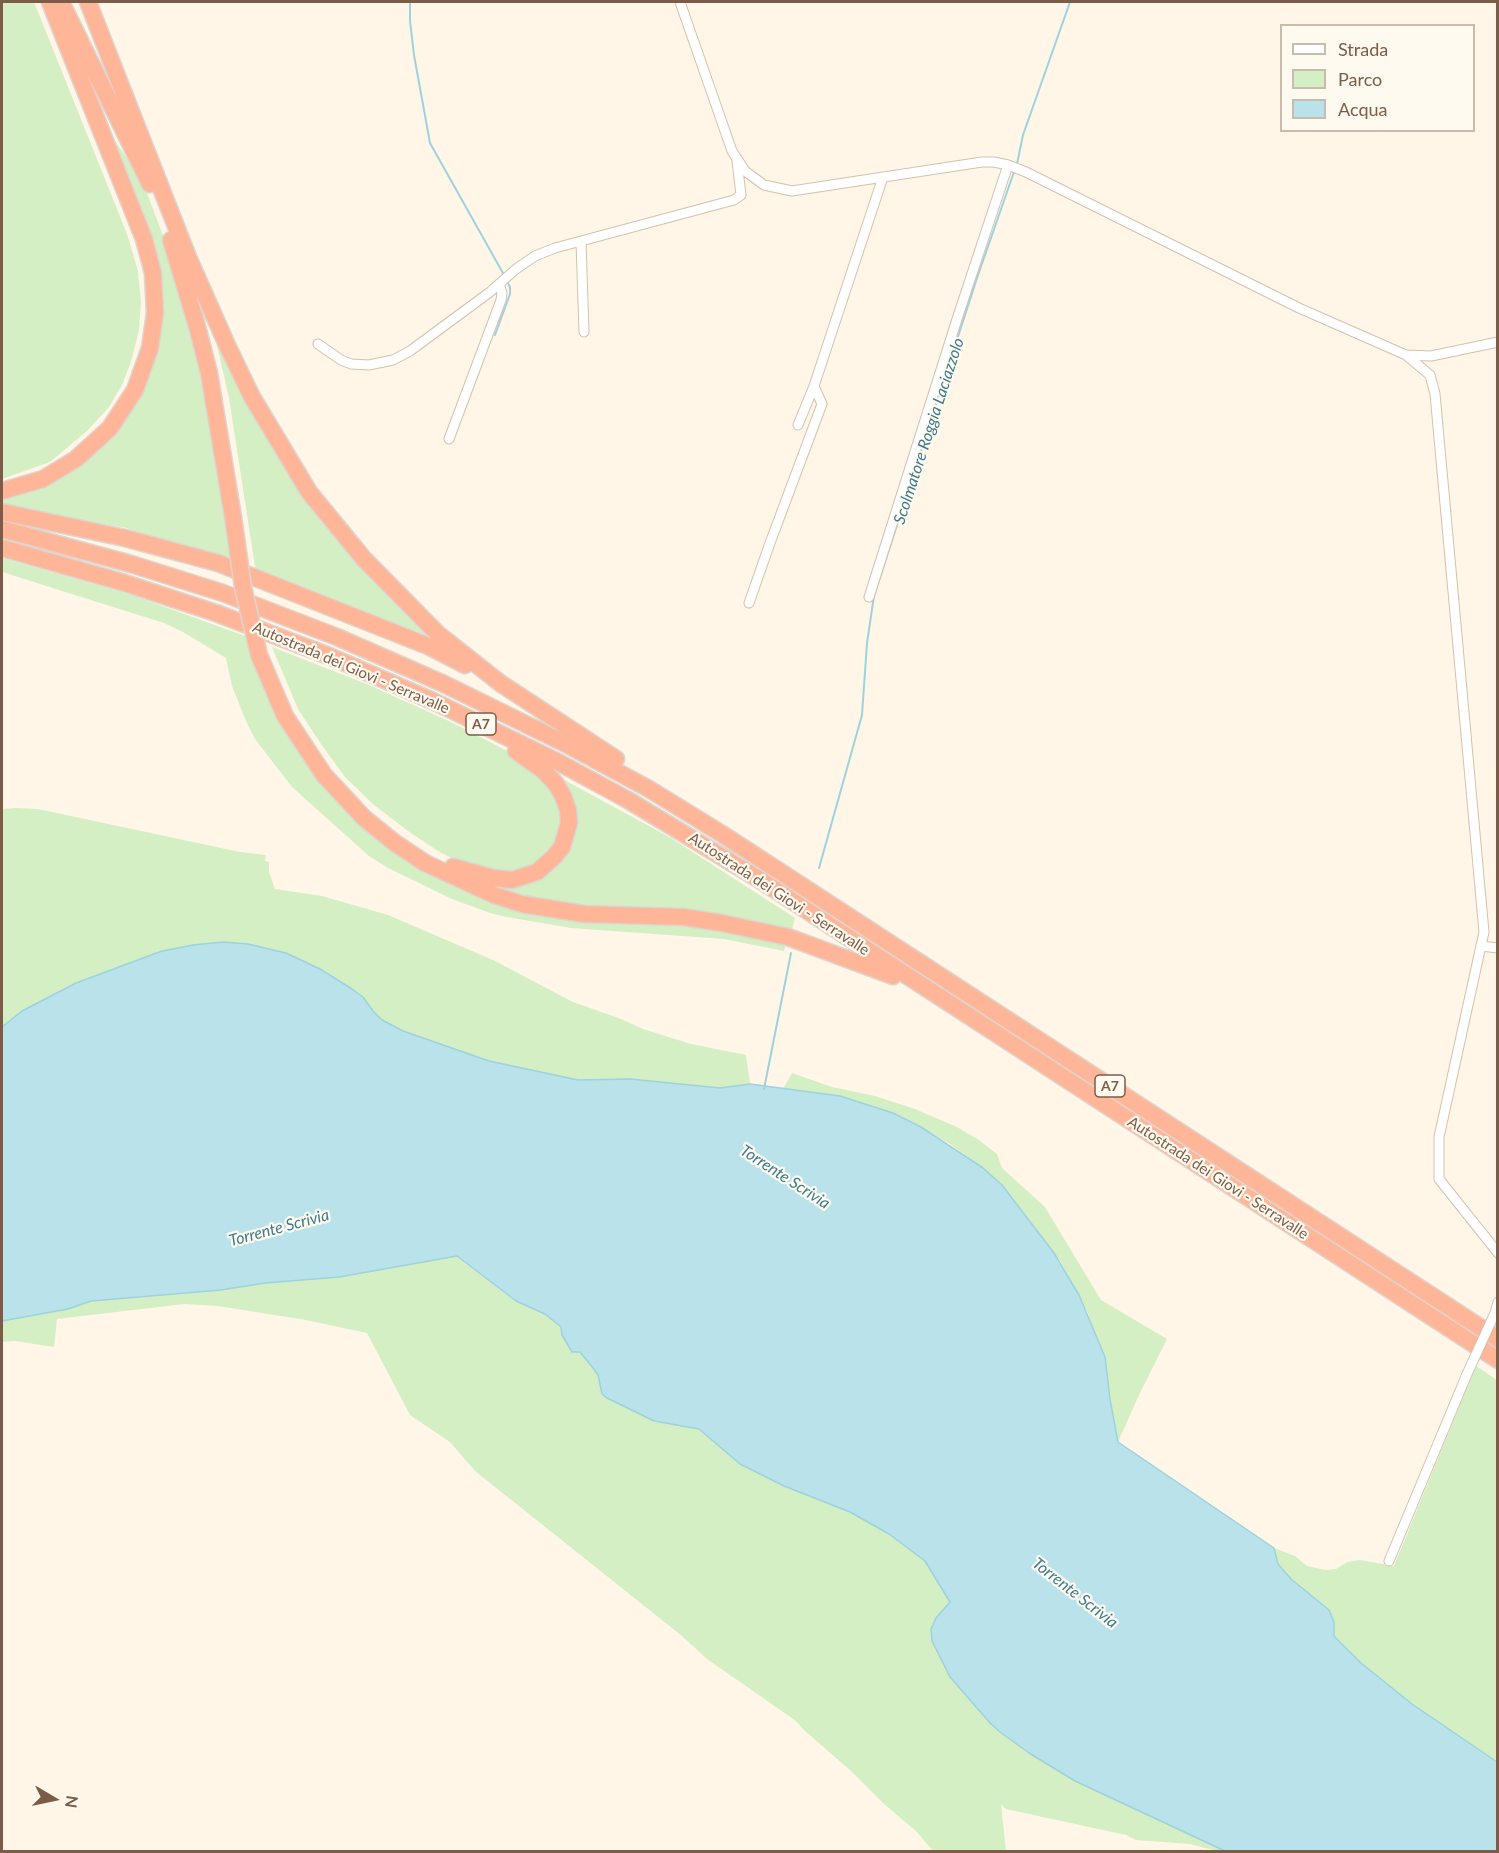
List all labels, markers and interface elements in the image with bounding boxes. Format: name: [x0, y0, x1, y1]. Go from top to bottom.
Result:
legend: [1280, 24, 1475, 132]
text: Strada: [1338, 38, 1388, 60]
text: Parco: [1338, 68, 1382, 90]
text: Acqua: [1338, 98, 1387, 120]
water label: Scolmatore Roggia Laciazzolo: [890, 335, 968, 527]
street label: Autostrada dei Giovi - Serravalle: [250, 618, 452, 718]
road number: A7: [466, 713, 496, 735]
street label: Autostrada dei Giovi - Serravalle: [685, 829, 873, 959]
road number: A7: [1095, 1075, 1125, 1097]
street label: Autostrada dei Giovi - Serravalle: [1124, 1113, 1312, 1243]
water label: Torrente Scrivia: [737, 1141, 833, 1213]
water label: Torrente Scrivia: [227, 1205, 331, 1251]
water label: Torrente Scrivia: [1029, 1554, 1121, 1632]
north arrow: [24, 1769, 84, 1829]
text: N: [62, 1794, 83, 1809]

